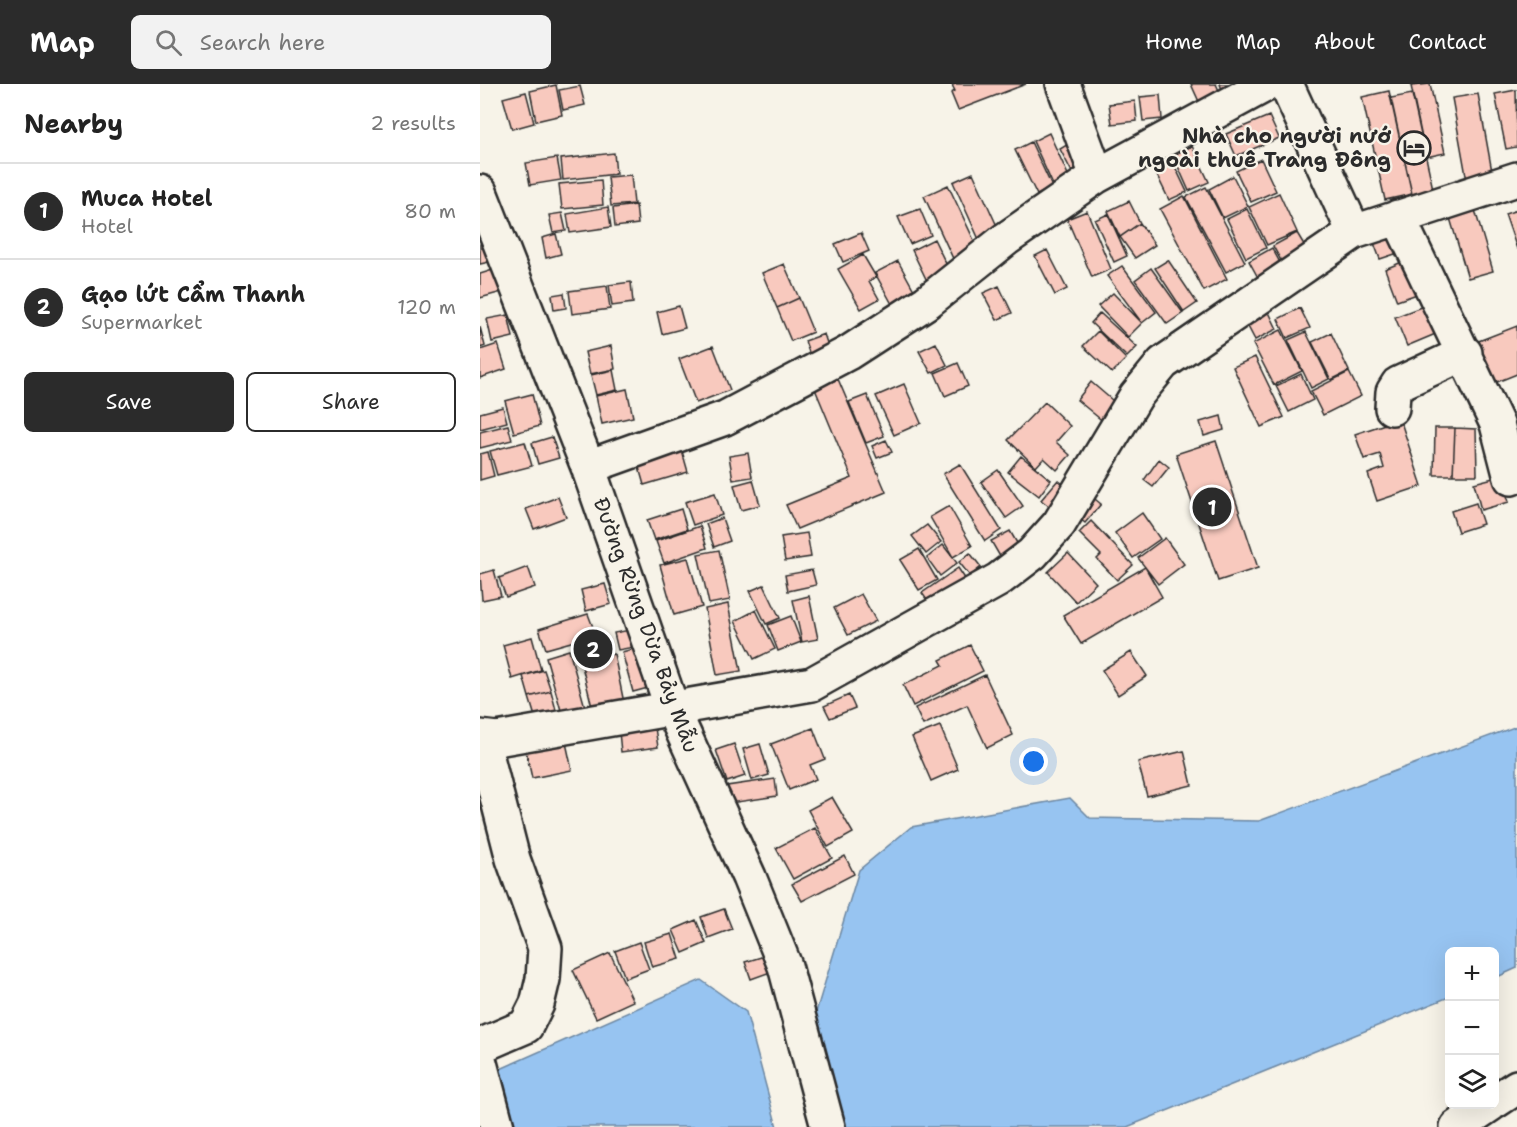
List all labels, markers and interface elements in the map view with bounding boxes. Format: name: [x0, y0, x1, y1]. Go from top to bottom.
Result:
search box: [131, 15, 551, 69]
text: Map: [30, 23, 95, 61]
icon: search: [152, 26, 185, 59]
text: Search here: [200, 28, 325, 57]
text: Home: [1145, 28, 1203, 56]
text: Map: [1236, 28, 1281, 56]
text: About: [1314, 28, 1375, 56]
text: Contact: [1408, 28, 1487, 56]
text: Nearby: [24, 106, 123, 141]
text: 2 results: [370, 110, 456, 136]
place label: Nhà cho người nướ ngoài thuê Trang Đông: [1138, 122, 1391, 174]
hotel icon: Nhà cho người nướ ngoài thuê Trang Đông: [1396, 130, 1432, 166]
text: Muca Hotel: [81, 184, 212, 213]
text: 1: [39, 198, 48, 224]
text: 80 m: [404, 198, 456, 224]
text: Hotel: [81, 213, 133, 239]
text: Gạo lứt Cẩm Thanh: [81, 280, 305, 309]
text: 2: [37, 294, 51, 320]
text: 120 m: [397, 294, 456, 320]
text: Supermarket: [81, 309, 203, 335]
button: Save: [24, 372, 234, 432]
button: Share: [246, 372, 456, 432]
pin: 1: [1192, 484, 1232, 530]
street label: Đường Rừng Dừa Bảy Mẫu: [587, 494, 705, 756]
pin: 2: [574, 626, 612, 672]
your location: [1019, 747, 1048, 776]
map controls: [1445, 947, 1499, 1109]
button: +: [1445, 947, 1499, 1001]
button: −: [1445, 1001, 1499, 1055]
button: layers: [1445, 1055, 1499, 1109]

